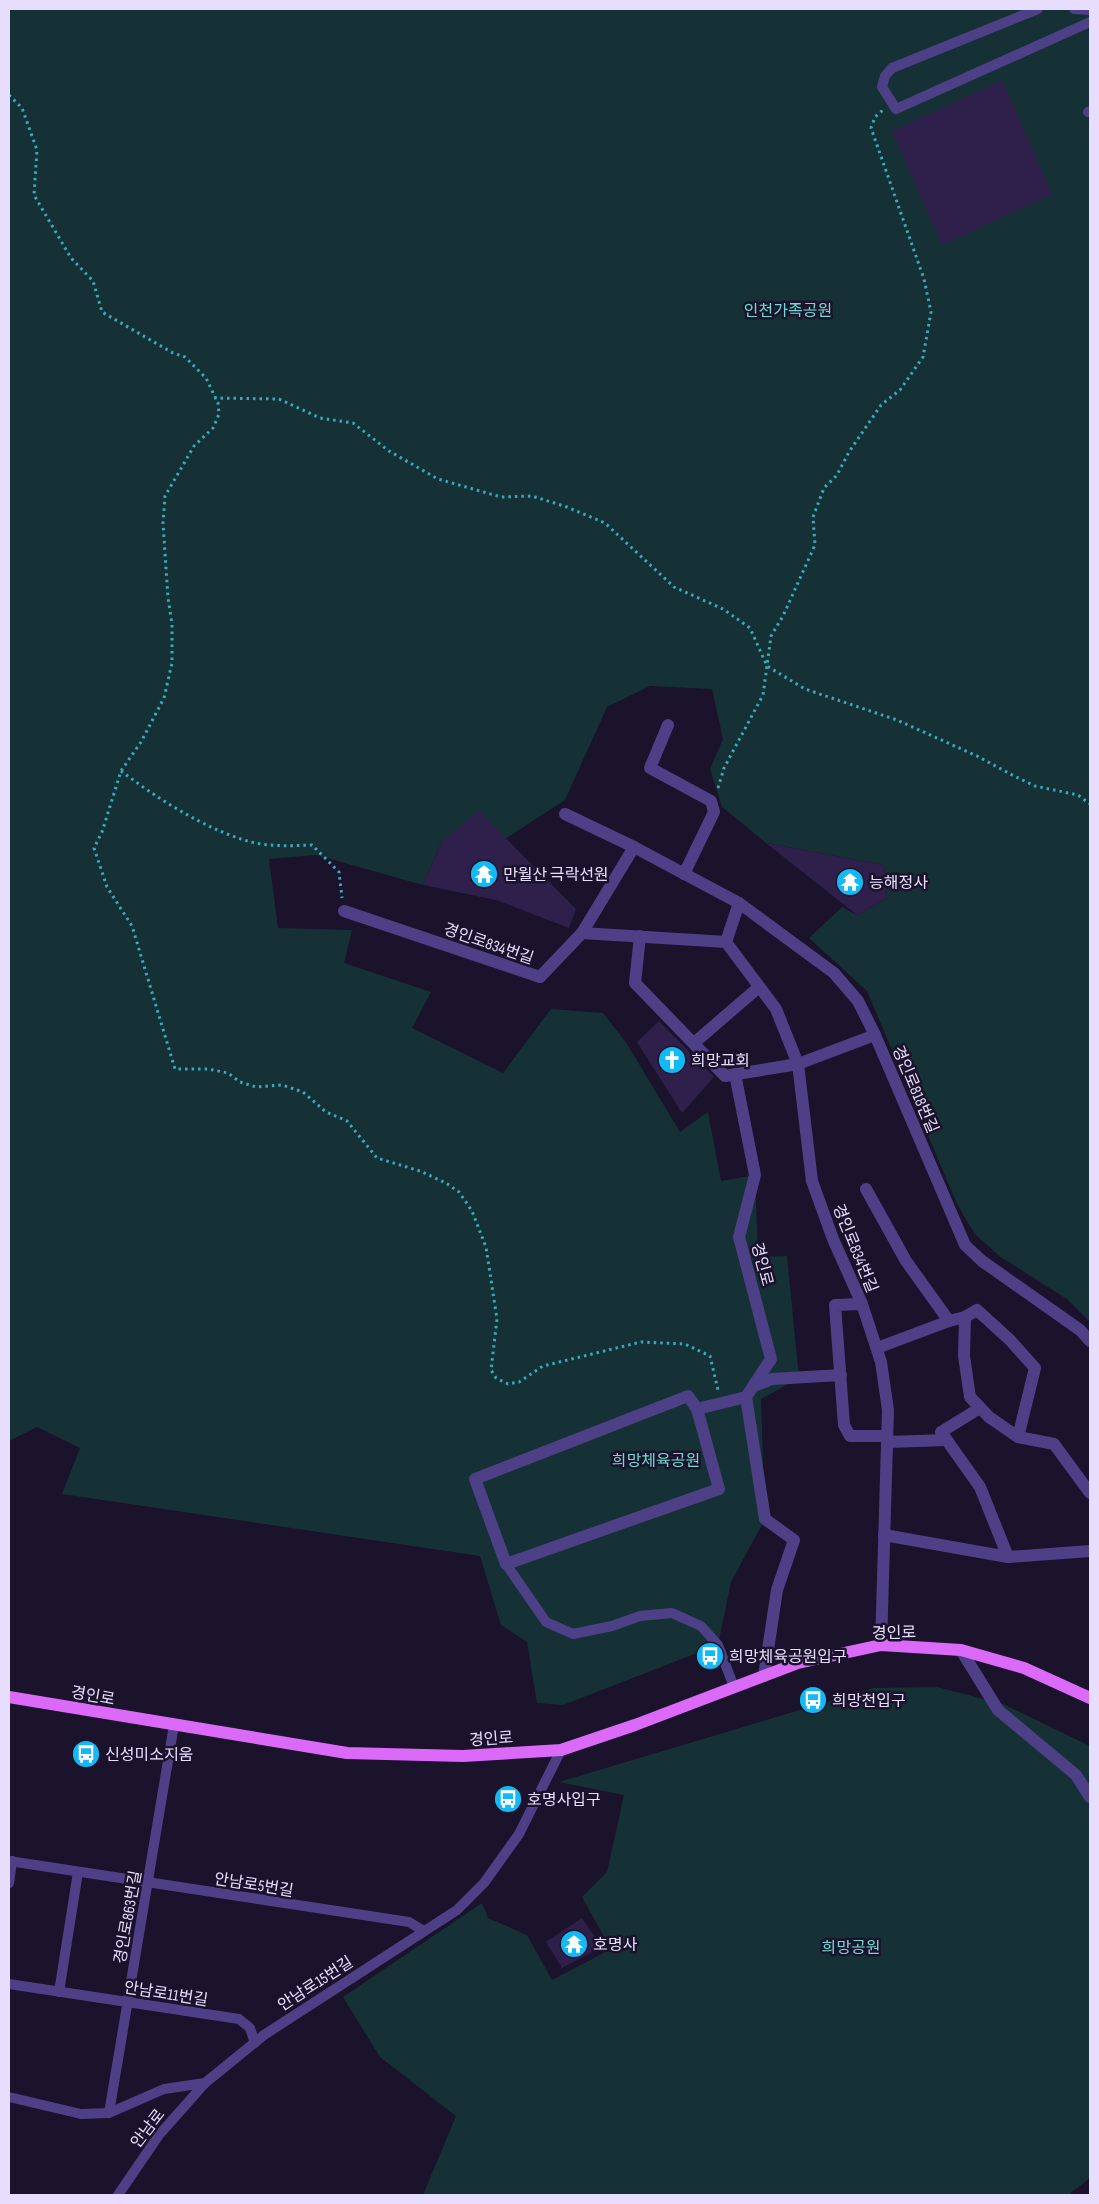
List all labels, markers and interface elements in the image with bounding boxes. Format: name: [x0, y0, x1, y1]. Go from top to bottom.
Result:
park label: 인천가족공원: [744, 302, 832, 321]
temple icon: 만월산 극락선원: [469, 859, 499, 889]
place label: 만월산 극락선원: [503, 866, 609, 885]
temple icon: 능해정사: [835, 867, 865, 897]
place label: 능해정사: [869, 874, 928, 893]
street label: 경인로834번길: [441, 920, 536, 969]
street label: 경인로818번길: [888, 1043, 942, 1136]
church icon: 희망교회: [657, 1045, 687, 1075]
place label: 희망교회: [691, 1052, 750, 1071]
street label: 경인로834번길: [828, 1201, 881, 1296]
street label: 경인로: [747, 1241, 777, 1288]
park label: 희망체육공원: [612, 1452, 700, 1471]
street label: 경인로: [872, 1624, 917, 1643]
bus stop icon: 희망체육공원입구: [695, 1641, 725, 1671]
place label: 희망체육공원입구: [729, 1648, 847, 1667]
street label: 경인로: [69, 1683, 116, 1710]
bus stop icon: 희망천입구: [798, 1685, 828, 1715]
place label: 희망천입구: [832, 1692, 906, 1711]
street label: 경인로: [468, 1728, 514, 1751]
bus stop icon: 신성미소지움: [71, 1739, 101, 1769]
place label: 신성미소지움: [105, 1746, 193, 1765]
bus stop icon: 호명사입구: [493, 1784, 523, 1814]
place label: 호명사입구: [527, 1791, 601, 1810]
street label: 경인로863번길: [111, 1869, 146, 1965]
street label: 안남로5번길: [213, 1870, 295, 1901]
temple icon: 호명사: [559, 1929, 589, 1959]
place label: 호명사: [593, 1936, 637, 1955]
park label: 희망공원: [822, 1939, 880, 1958]
street label: 안남로15번길: [275, 1953, 357, 2016]
street label: 안남로11번길: [122, 1978, 209, 2010]
street label: 안남로: [127, 2105, 169, 2152]

